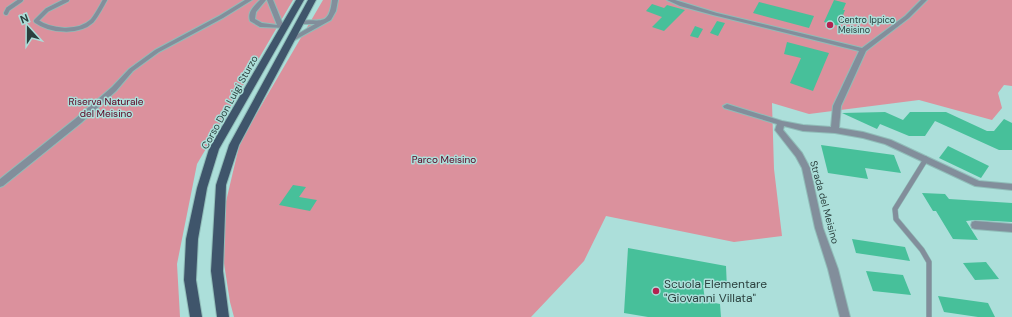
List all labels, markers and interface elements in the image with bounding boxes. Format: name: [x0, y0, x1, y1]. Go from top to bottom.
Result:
north arrow: [8, 8, 48, 48]
text: N: [18, 11, 31, 27]
place label: Centro Ippico Meisino: [838, 14, 895, 36]
marker: Centro Ippico Meisino: [825, 20, 835, 30]
street label: Corso Don Luigi Sturzo: [198, 53, 261, 151]
park label: Riserva Naturale del Meisino: [69, 95, 144, 120]
park label: Parco Meisino: [412, 153, 476, 166]
street label: Strada del Meisino: [807, 159, 842, 245]
place label: Scuola Elementare "Giovanni Villata": [664, 276, 767, 306]
marker: Scuola Elementare "Giovanni Villata": [651, 286, 661, 296]

